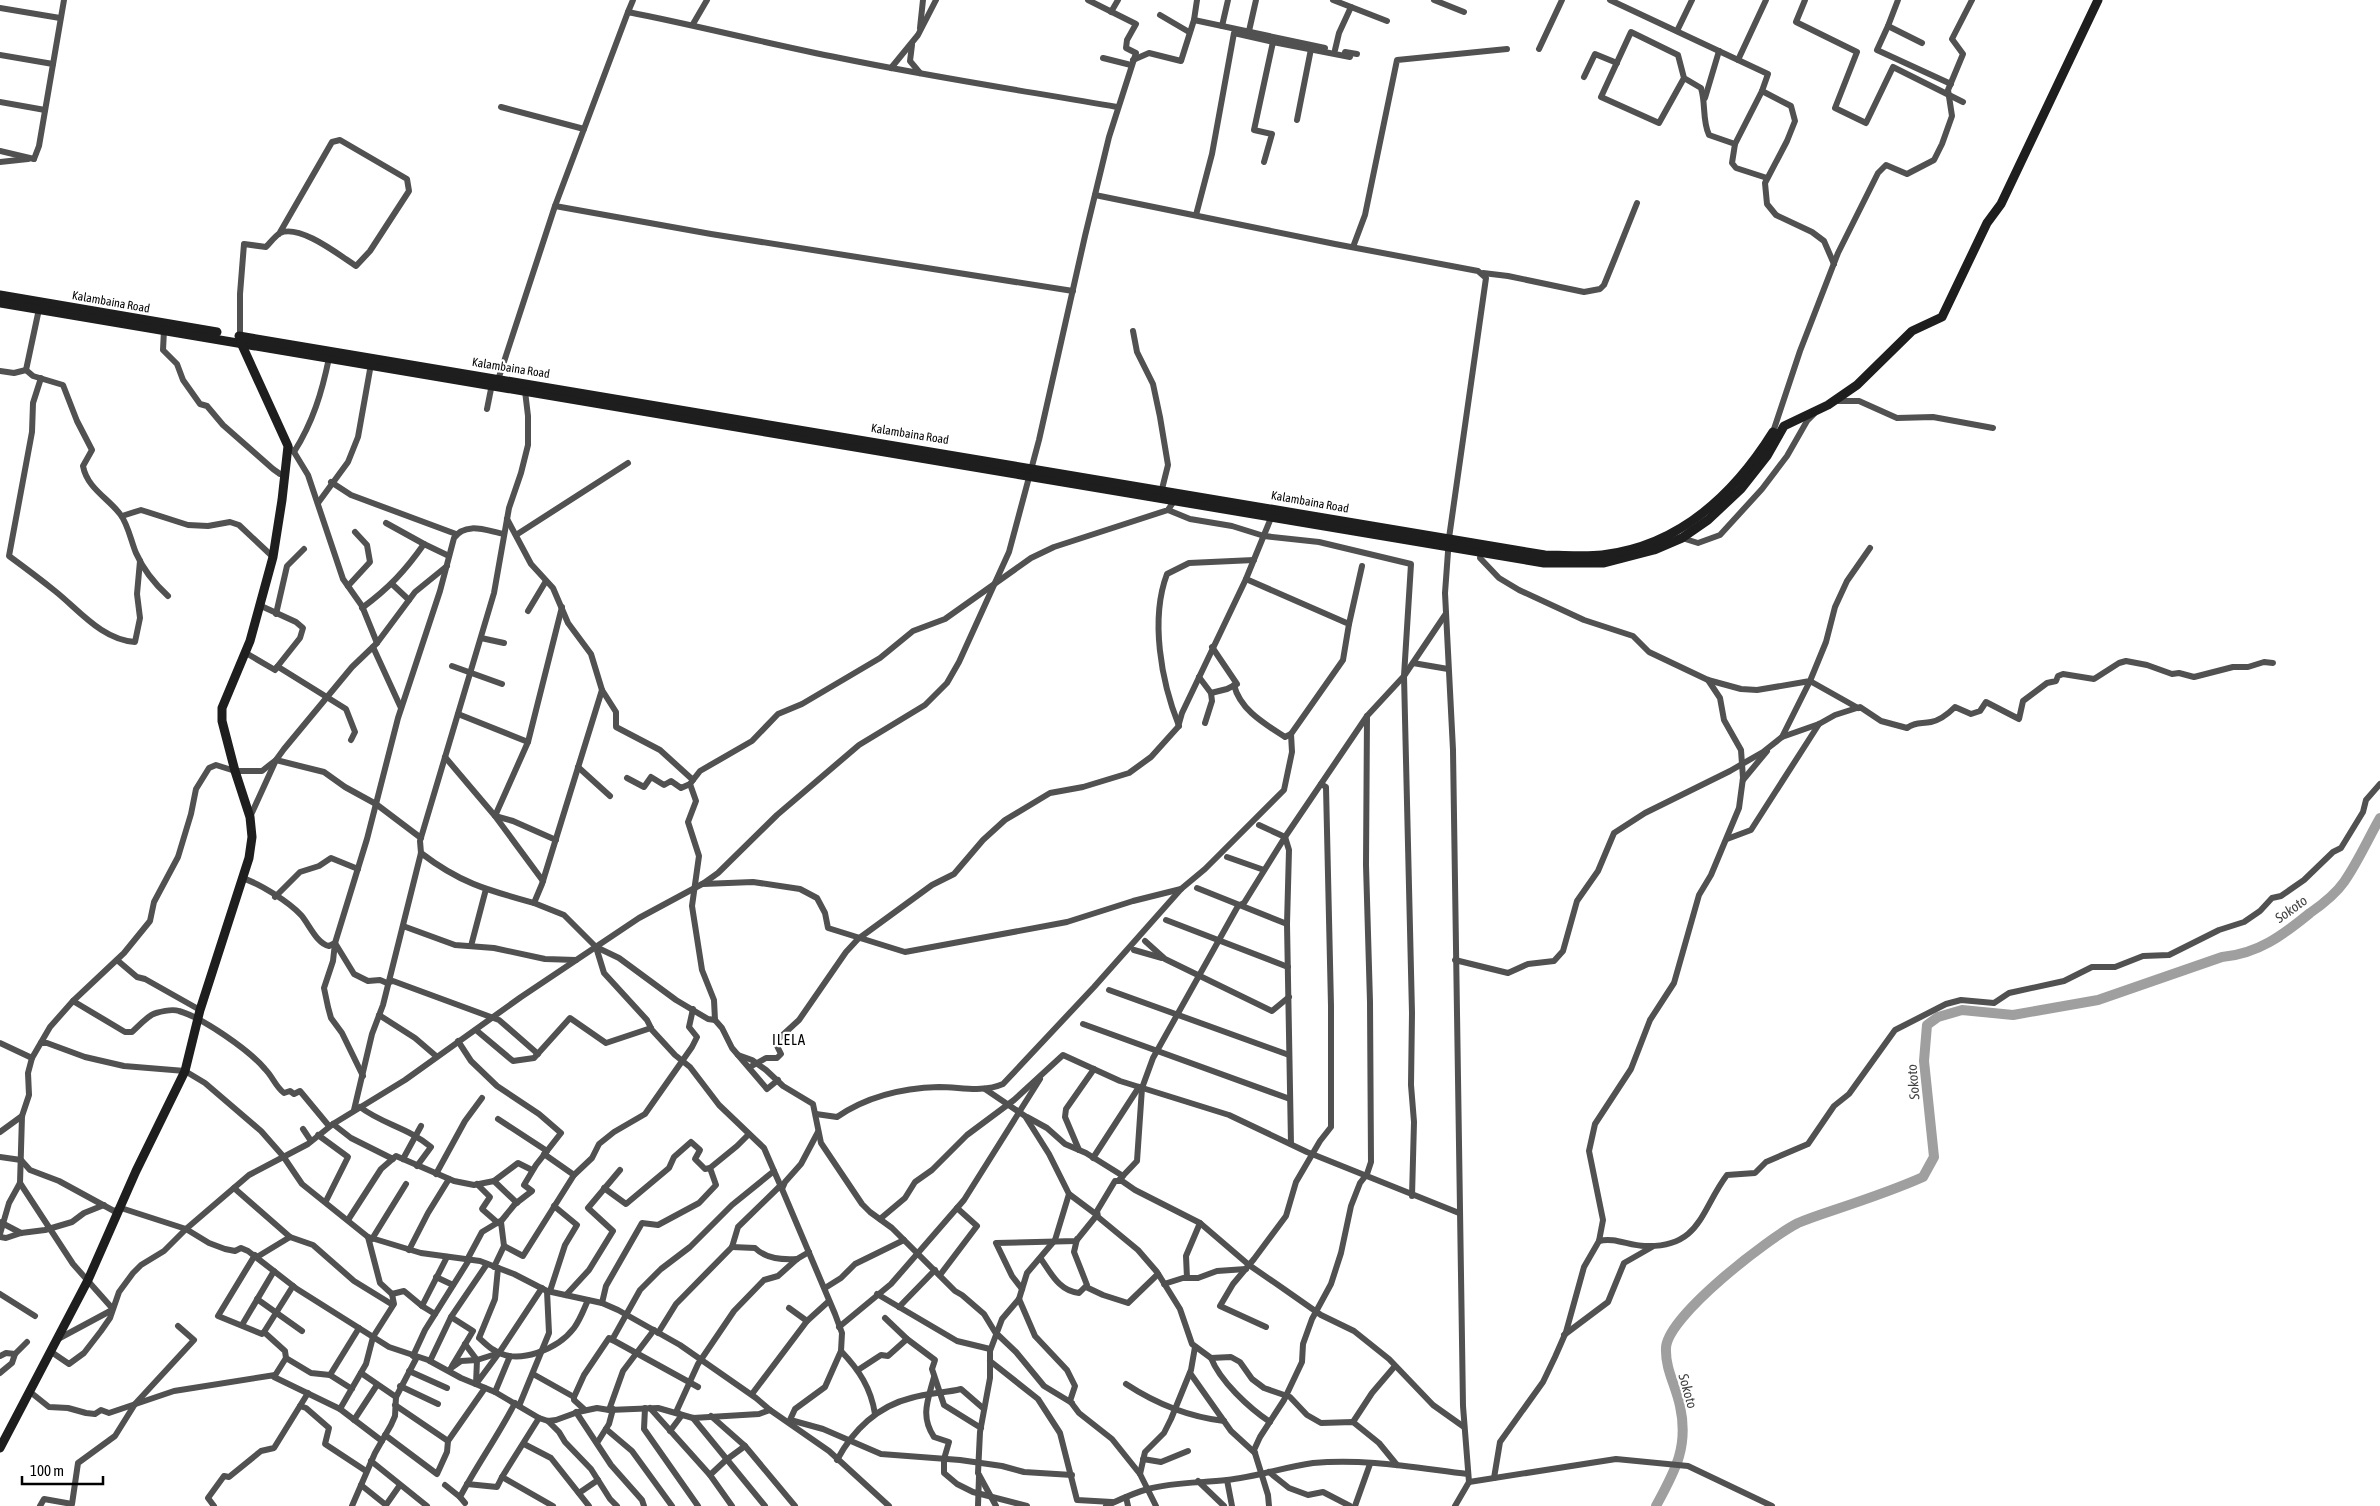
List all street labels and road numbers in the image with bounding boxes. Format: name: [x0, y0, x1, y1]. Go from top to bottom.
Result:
street label: Kalambaina Road: [71, 288, 151, 316]
street label: Kalambaina Road: [471, 355, 551, 381]
street label: Kalambaina Road: [870, 421, 950, 447]
street label: Kalambaina Road: [1270, 488, 1350, 516]

